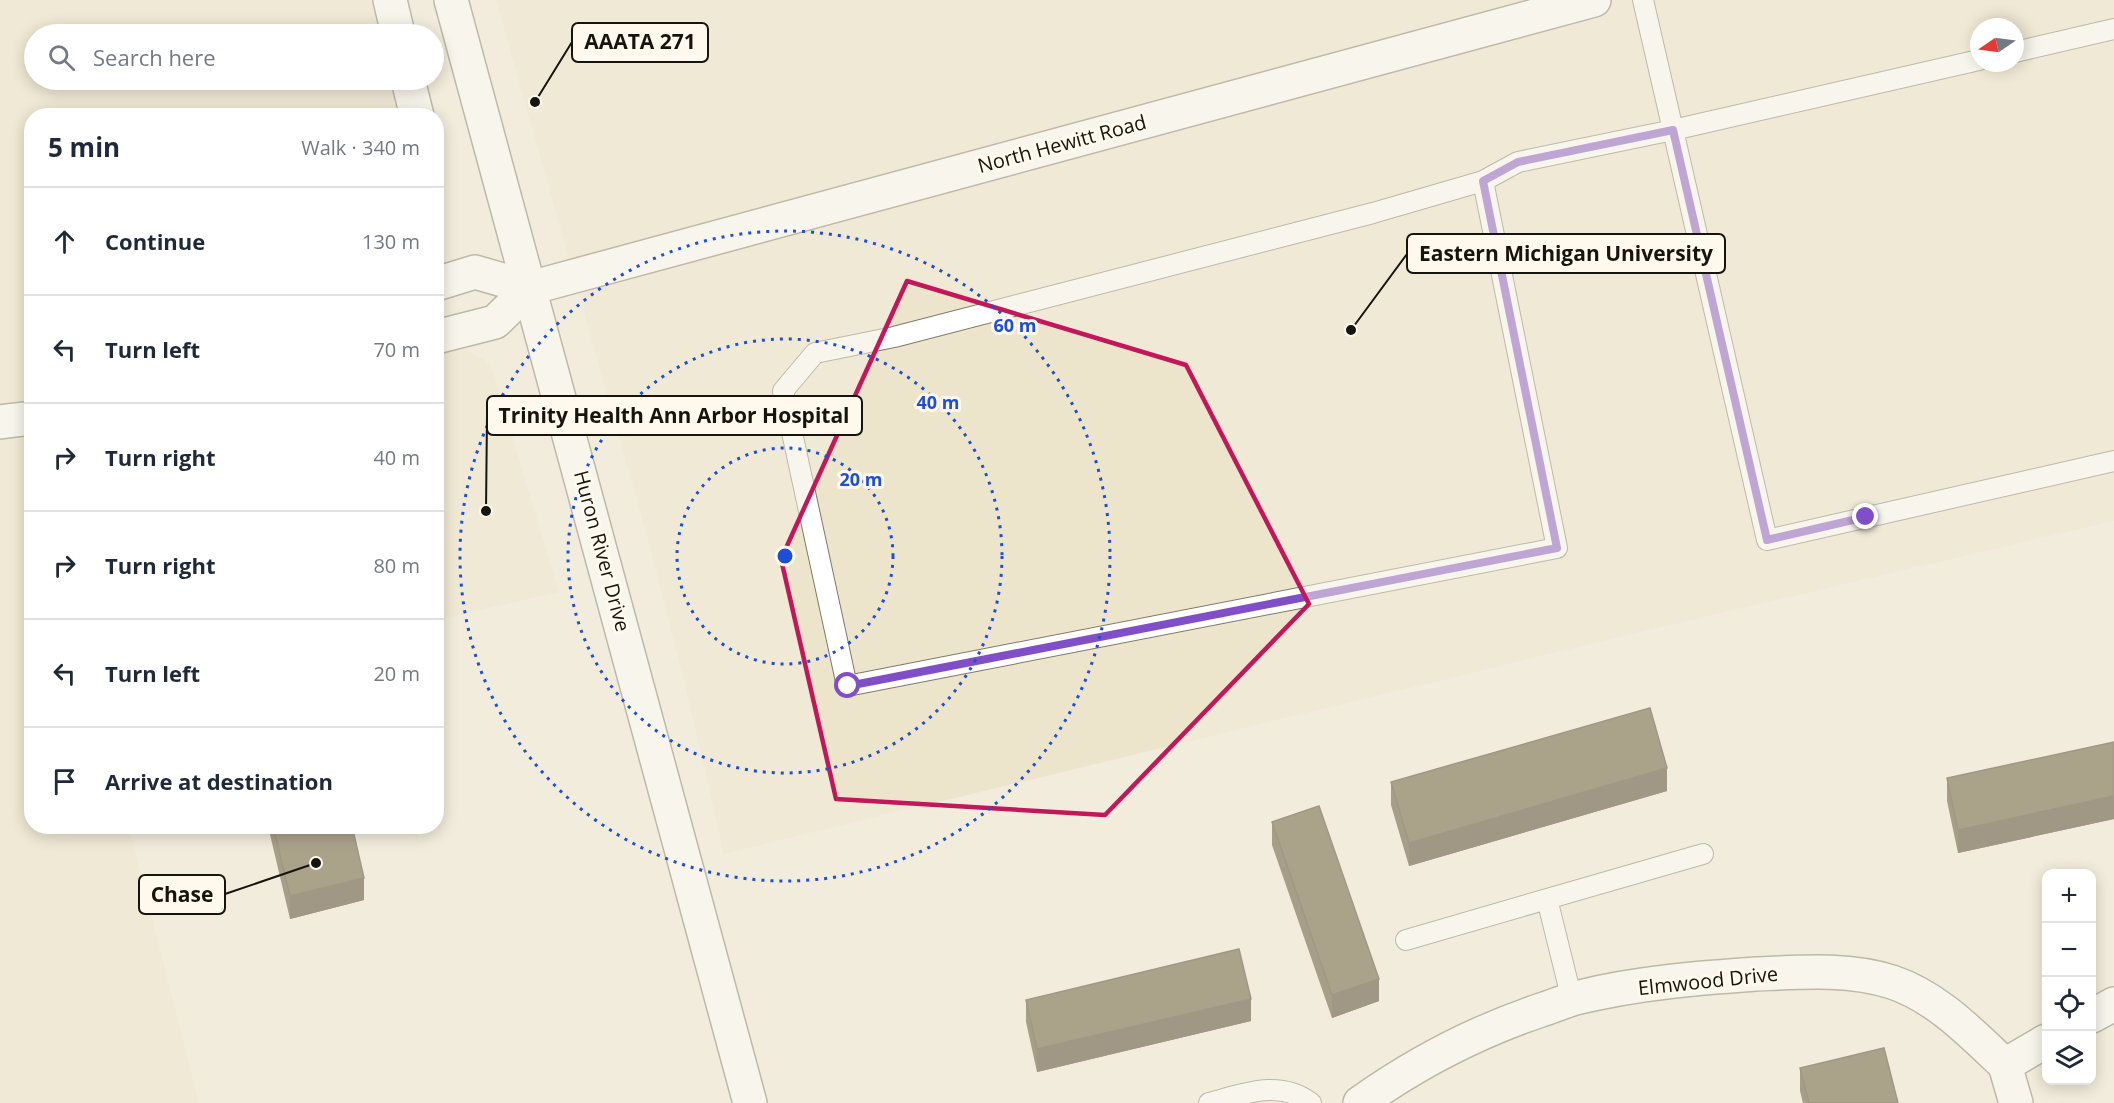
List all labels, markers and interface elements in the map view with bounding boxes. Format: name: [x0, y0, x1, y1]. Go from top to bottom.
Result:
north arrow: [1970, 18, 2024, 72]
callout: AAATA 271: [572, 23, 708, 62]
search box: [24, 24, 444, 90]
text: AAATA 271: [584, 27, 696, 55]
icon: search: [45, 41, 78, 74]
text: Search here: [93, 42, 216, 72]
street label: North Hewitt Road: [975, 108, 1149, 179]
text: 5 min: [48, 129, 120, 165]
text: Walk · 340 m: [301, 134, 420, 161]
icon: ahead: [48, 225, 81, 258]
text: Continue: [105, 226, 205, 256]
text: 130 m: [362, 228, 420, 255]
callout: Eastern Michigan University: [1407, 234, 1725, 273]
text: Eastern Michigan University: [1419, 239, 1713, 267]
text: 60 m: [994, 313, 1036, 337]
icon: left: [48, 333, 81, 366]
text: Turn left: [105, 334, 200, 364]
text: 70 m: [373, 336, 420, 363]
text: 40 m: [917, 390, 959, 414]
callout: Trinity Health Ann Arbor Hospital: [487, 396, 862, 435]
text: Trinity Health Ann Arbor Hospital: [498, 401, 850, 429]
icon: right: [48, 441, 81, 474]
text: Turn right: [105, 442, 216, 472]
text: 40 m: [373, 444, 420, 471]
street label: Huron River Drive: [568, 467, 637, 634]
text: 20 m: [840, 467, 882, 491]
route end: [1852, 503, 1878, 529]
centre of rings: [775, 546, 795, 566]
icon: right: [48, 549, 81, 582]
text: Turn right: [105, 550, 216, 580]
text: 80 m: [373, 552, 420, 579]
icon: left: [48, 657, 81, 690]
text: Turn left: [105, 658, 200, 688]
text: 20 m: [373, 660, 420, 687]
route start: [834, 672, 860, 698]
icon: arrive: [48, 765, 81, 798]
text: Arrive at destination: [105, 766, 333, 796]
map controls: [2042, 869, 2096, 1085]
button: +: [2042, 869, 2096, 923]
callout: Chase: [139, 875, 225, 914]
text: Chase: [151, 880, 213, 908]
button: −: [2042, 923, 2096, 977]
street label: Elmwood Drive: [1637, 960, 1779, 1001]
button: locate: [2042, 977, 2096, 1031]
button: layers: [2042, 1031, 2096, 1085]

